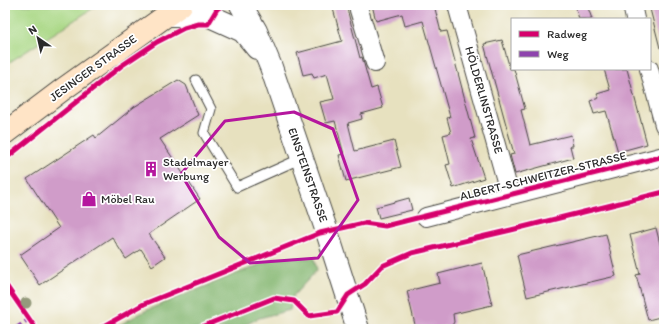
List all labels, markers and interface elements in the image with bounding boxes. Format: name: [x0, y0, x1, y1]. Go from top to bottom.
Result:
north arrow: [18, 18, 58, 58]
legend: [511, 18, 651, 70]
text: N: [26, 23, 39, 38]
text: Radweg: [547, 27, 588, 41]
street label: JESINGER STRASSE: [47, 32, 140, 104]
street label: HÖLDERLINSTRASSE: [462, 45, 506, 156]
text: Weg: [547, 47, 570, 61]
street label: EINSTEINSTRASSE: [285, 126, 331, 224]
street label: ALBERT-SCHWEITZER-STRASSE: [458, 148, 628, 203]
place label: Stadelmayer Werbung: [163, 155, 229, 183]
building icon: Stadelmayer Werbung: [142, 160, 160, 178]
shop icon: Möbel Rau: [80, 190, 98, 208]
place label: Möbel Rau: [101, 192, 155, 206]

